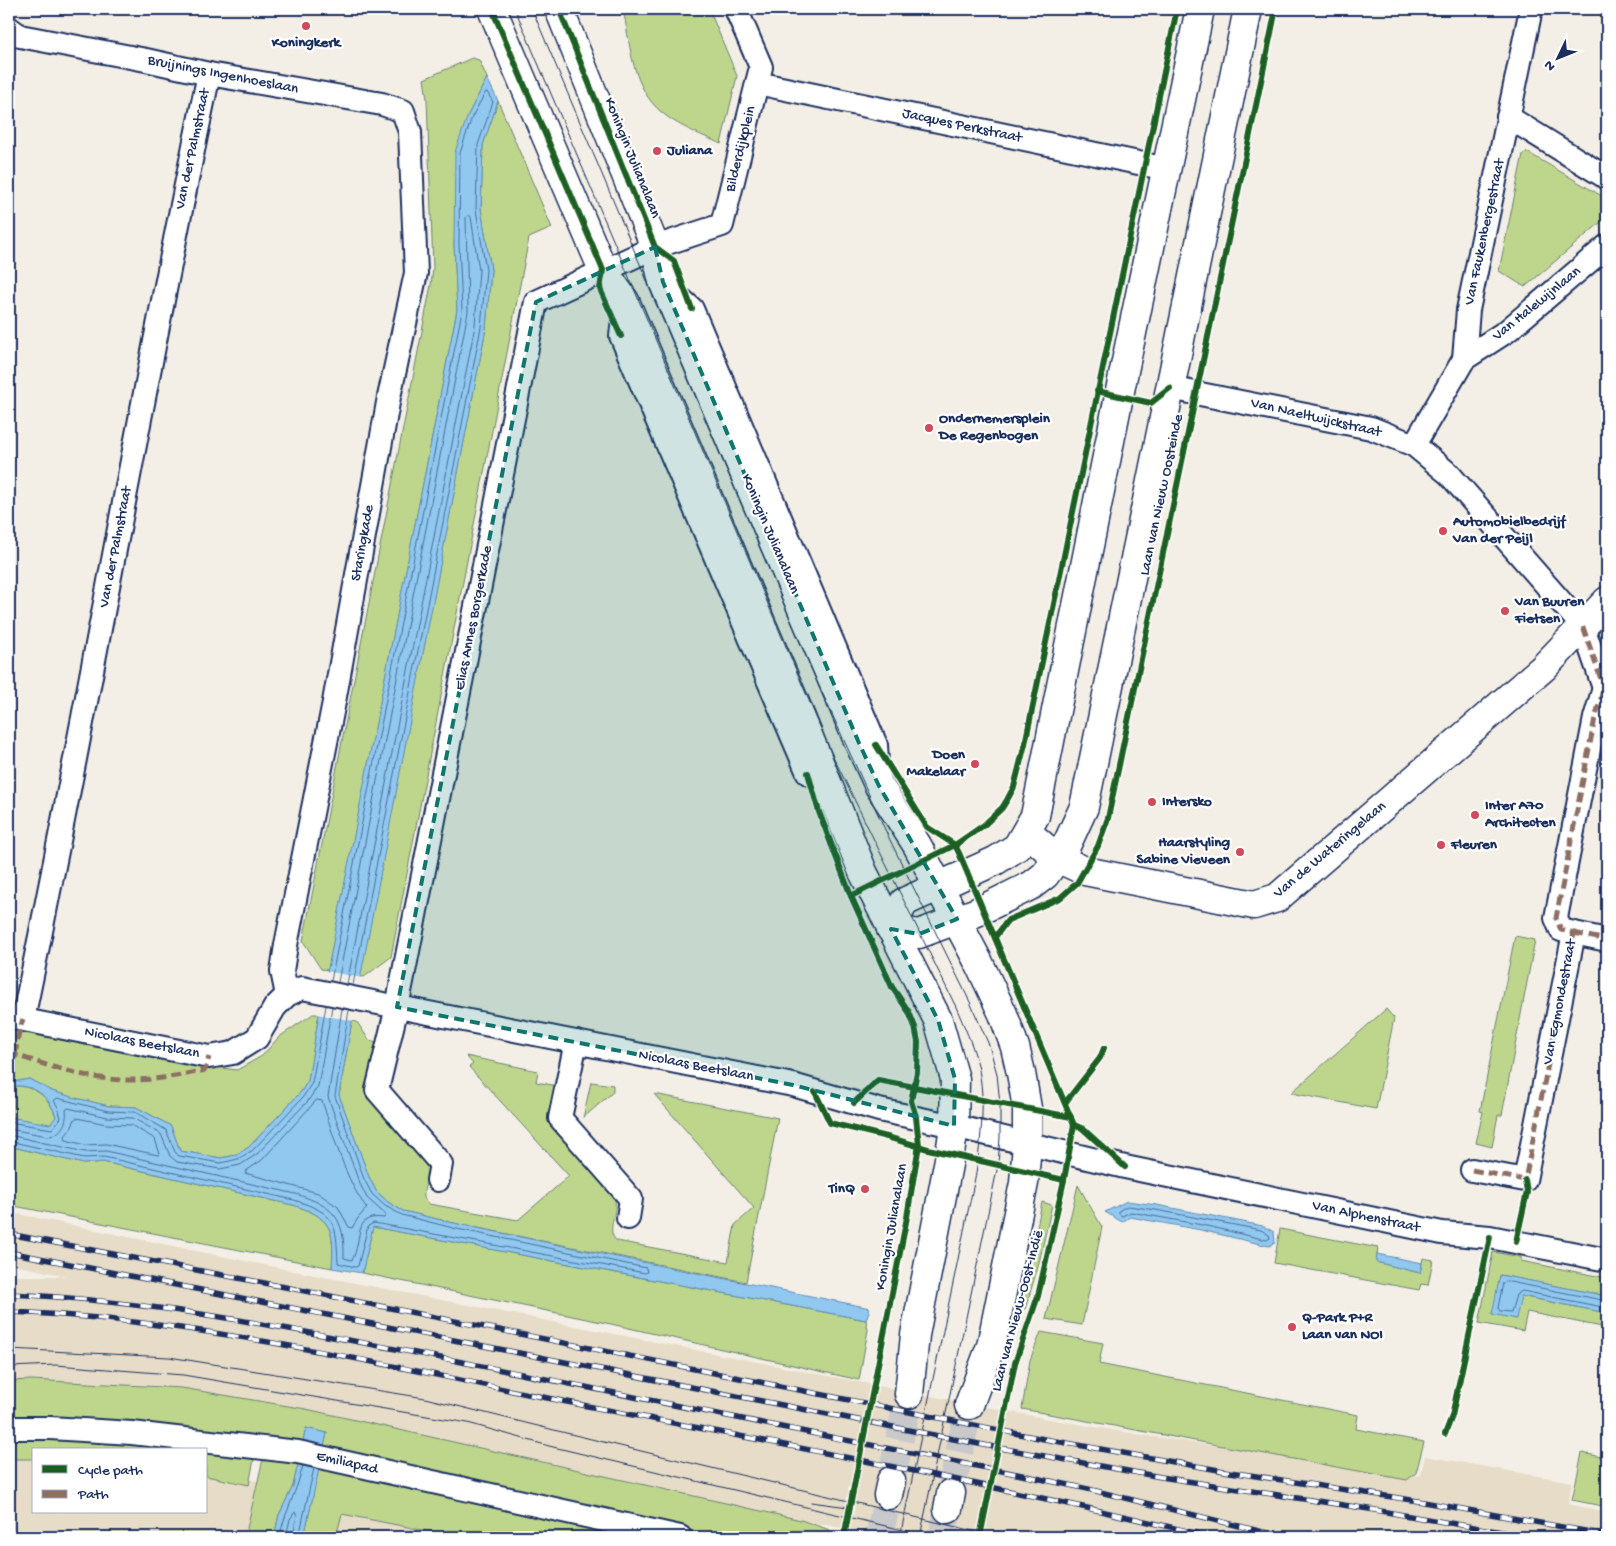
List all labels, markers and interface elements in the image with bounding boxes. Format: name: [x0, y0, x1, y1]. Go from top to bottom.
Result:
marker: Koningkerk: [300, 20, 312, 32]
north arrow: [1534, 32, 1584, 82]
place label: Koningkerk: [271, 34, 343, 52]
street label: Bruijnings Ingenhoeslaan: [145, 51, 300, 98]
text: N: [1541, 56, 1560, 74]
street label: Van der Palmstraat: [171, 85, 215, 212]
street label: Koningin Julianalaan: [600, 95, 664, 221]
street label: Bilderdijkplein: [721, 104, 760, 195]
street label: Jacques Perkstraat: [900, 105, 1025, 148]
place label: Juliana: [666, 142, 713, 160]
marker: Juliana: [651, 145, 663, 157]
street label: Van Faukenbergestraat: [1461, 155, 1510, 308]
street label: Van Halewijnlaan: [1488, 263, 1585, 346]
street label: Van Naeltwijckstraat: [1248, 394, 1385, 442]
place label: Ondernemersplein De Regenbogen: [937, 410, 1051, 445]
street label: Laan van Nieuw Oosteinde: [1136, 412, 1188, 577]
marker: Ondernemersplein De Regenbogen: [923, 422, 935, 434]
street label: Koningin Julianalaan: [737, 471, 803, 597]
street label: Van der Palmstraat: [95, 483, 137, 610]
street label: Staringkade: [347, 503, 379, 583]
place label: Automobielbedrijf Van der Peijl: [1452, 513, 1567, 548]
marker: Automobielbedrijf Van der Peijl: [1437, 525, 1449, 537]
street label: Elias Annes Borgerkade: [451, 544, 497, 692]
place label: Van Buuren Fietsen: [1514, 593, 1585, 628]
marker: Van Buuren Fietsen: [1499, 605, 1511, 617]
place label: Doen Makelaar: [907, 746, 967, 781]
marker: Doen Makelaar: [969, 758, 981, 770]
place label: Intersko: [1162, 793, 1212, 811]
marker: Intersko: [1146, 796, 1158, 808]
place label: Inter A70 Architecten: [1484, 797, 1556, 832]
street label: Van de Wateringelaan: [1269, 798, 1390, 903]
marker: Inter A70 Architecten: [1469, 809, 1481, 821]
place label: Haarstyling Sabine Vieveen: [1137, 834, 1231, 869]
place label: Fleuren: [1450, 836, 1498, 854]
marker: Fleuren: [1435, 839, 1447, 851]
marker: Haarstyling Sabine Vieveen: [1234, 846, 1246, 858]
street label: Van Egmondestraat: [1539, 936, 1581, 1067]
street label: Nicolaas Beetslaan: [83, 1023, 201, 1063]
street label: Nicolaas Beetslaan: [637, 1046, 755, 1086]
street label: Koningin Julianalaan: [872, 1162, 912, 1292]
place label: TinQ: [828, 1180, 855, 1198]
marker: TinQ: [859, 1183, 871, 1195]
street label: Van Alphenstraat: [1310, 1197, 1423, 1238]
street label: Laan van Nieuw-Oost-Indië: [988, 1228, 1048, 1394]
place label: Q-Park P+R Laan van NOI: [1302, 1309, 1383, 1344]
marker: Q-Park P+R Laan van NOI: [1286, 1321, 1298, 1333]
street label: Emiliapad: [314, 1447, 381, 1479]
legend: [32, 1448, 208, 1514]
text: Cycle path: [78, 1462, 143, 1480]
text: Path: [77, 1486, 109, 1504]

